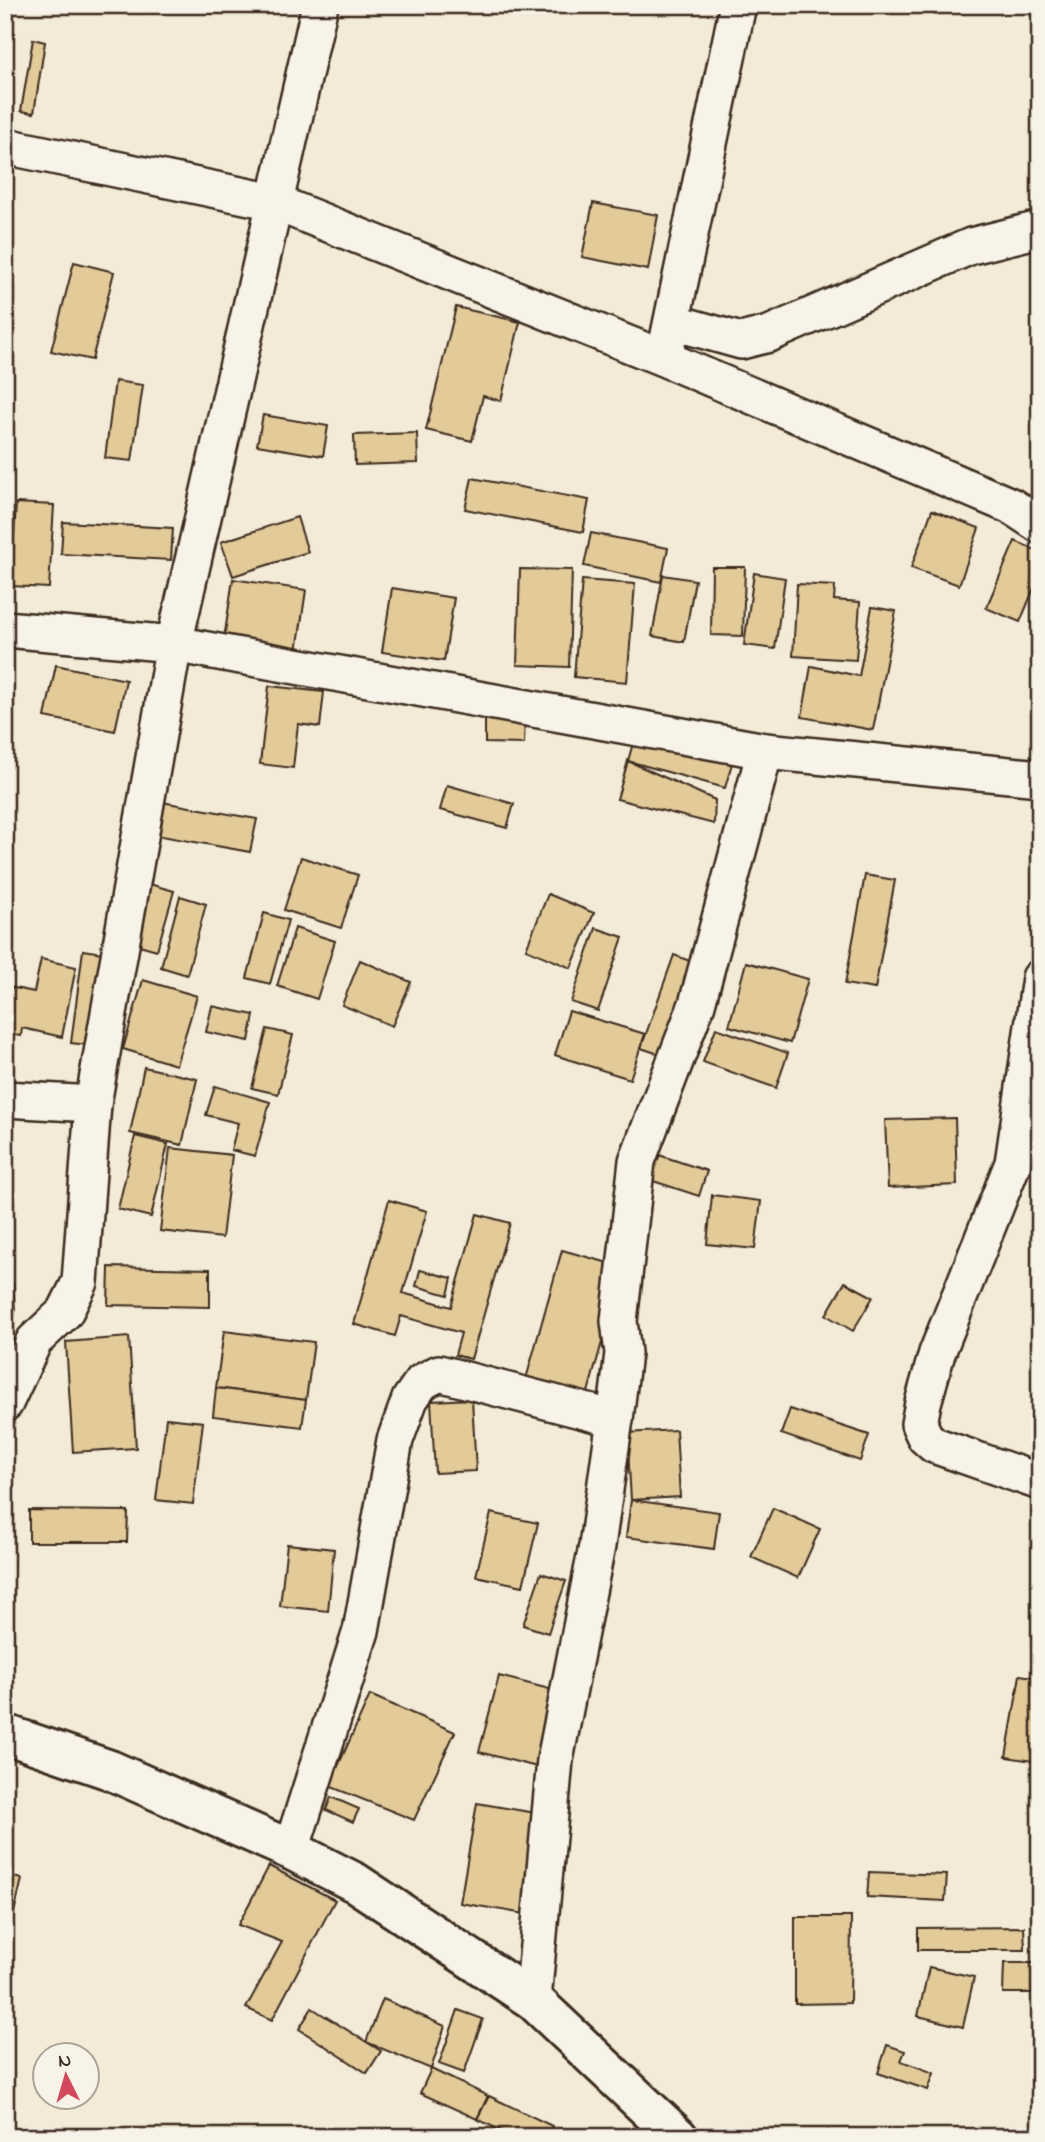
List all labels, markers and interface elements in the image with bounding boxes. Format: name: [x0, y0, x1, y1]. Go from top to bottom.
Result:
north arrow: [32, 2040, 102, 2110]
text: N: [57, 2048, 72, 2076]

